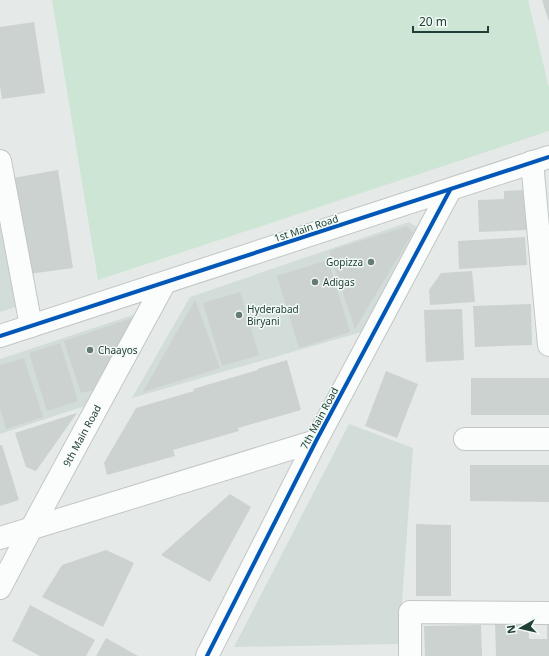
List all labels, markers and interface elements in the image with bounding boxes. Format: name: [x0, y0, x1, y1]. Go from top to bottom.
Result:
scale bar: [413, 8, 488, 34]
text: 20 m: [419, 13, 447, 30]
street label: 1st Main Road: [272, 211, 340, 245]
place label: Gopizza: [326, 255, 363, 269]
marker: Gopizza: [366, 257, 376, 267]
place label: Adigas: [323, 275, 355, 289]
marker: Adigas: [310, 277, 320, 287]
place label: Hyderabad Biryani: [247, 302, 299, 328]
marker: Hyderabad Biryani: [234, 310, 244, 320]
place label: Chaayos: [98, 343, 138, 357]
marker: Chaayos: [85, 345, 95, 355]
street label: 7th Main Road: [297, 385, 341, 451]
street label: 9th Main Road: [59, 402, 104, 469]
north arrow: [501, 608, 541, 648]
text: N: [503, 624, 519, 635]

